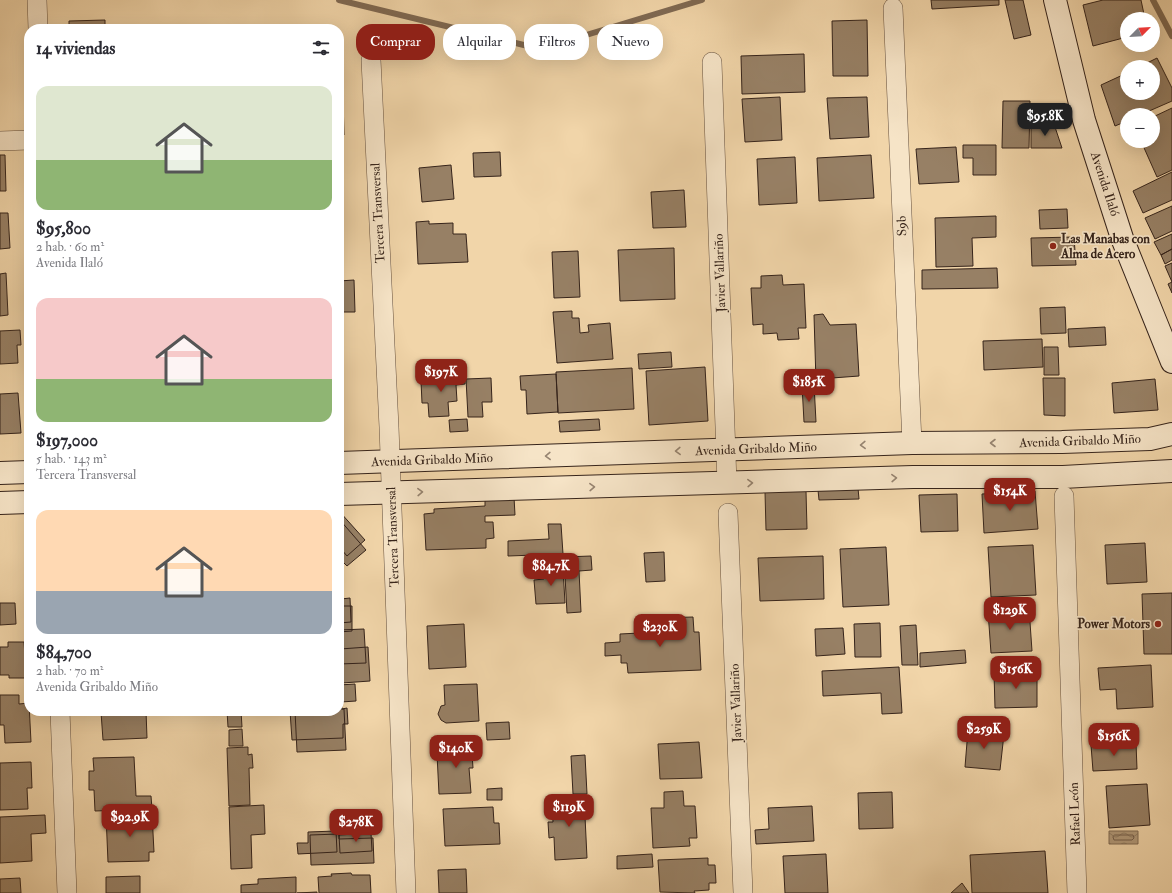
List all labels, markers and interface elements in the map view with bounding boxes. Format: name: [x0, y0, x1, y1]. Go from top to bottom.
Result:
north arrow: [1120, 12, 1160, 52]
map controls: [1120, 12, 1160, 148]
chip: Comprar: [356, 24, 435, 60]
chip: Alquilar: [443, 24, 516, 60]
chip: Filtros: [524, 24, 589, 60]
chip: Nuevo: [597, 24, 663, 60]
icon: filters: [310, 37, 332, 59]
text: 14 viviendas: [36, 38, 115, 59]
button: +: [1120, 60, 1160, 100]
pin: $95.8K: [1012, 103, 1078, 137]
text: $95.8K: [1026, 108, 1064, 124]
button: −: [1120, 108, 1160, 148]
icon: home: [148, 112, 220, 184]
street label: Avenida Ilaló: [1087, 149, 1123, 218]
street label: Tercera Transversal: [367, 162, 389, 264]
street label: S9b: [894, 216, 910, 236]
text: $95,800: [36, 218, 91, 239]
place label: Las Manabas con Alma de Acero: [1060, 231, 1150, 262]
street label: Javier Vallariño: [711, 233, 729, 314]
text: 2 hab. · 60 m²: [36, 239, 104, 255]
marker: Las Manabas con Alma de Acero: [1048, 241, 1058, 251]
text: Avenida Ilaló: [36, 255, 103, 271]
icon: home: [148, 324, 220, 396]
pin: $197K: [413, 359, 469, 393]
text: $197K: [424, 364, 458, 380]
pin: $185K: [781, 369, 837, 403]
text: $185K: [793, 374, 825, 390]
text: $197,000: [36, 430, 98, 451]
street label: Avenida Gribaldo Miño: [1018, 431, 1141, 451]
street label: Avenida Gribaldo Miño: [694, 439, 817, 459]
one-way arrow: [990, 439, 996, 447]
one-way arrow: [860, 441, 866, 449]
one-way arrow: [675, 447, 681, 456]
street label: Avenida Gribaldo Miño: [370, 450, 493, 470]
text: 5 hab. · 143 m²: [36, 451, 107, 467]
one-way arrow: [545, 452, 551, 460]
text: Tercera Transversal: [36, 467, 136, 483]
one-way arrow: [891, 474, 897, 482]
one-way arrow: [747, 478, 753, 487]
pin: $154K: [982, 478, 1038, 512]
one-way arrow: [589, 483, 595, 491]
text: $154K: [993, 483, 1027, 499]
street label: Tercera Transversal: [383, 486, 403, 587]
one-way arrow: [417, 487, 423, 496]
icon: home: [148, 536, 220, 608]
pin: $84.7K: [518, 553, 584, 587]
text: $84.7K: [532, 558, 570, 574]
pin: $129K: [982, 597, 1038, 631]
text: $129K: [993, 602, 1027, 618]
pin: $230K: [632, 614, 688, 648]
place label: Power Motors: [1077, 616, 1151, 632]
text: $230K: [643, 619, 677, 635]
marker: Power Motors: [1153, 619, 1163, 629]
text: $84,700: [36, 642, 92, 663]
pin: $156K: [988, 656, 1044, 690]
text: $156K: [999, 661, 1033, 677]
text: 2 hab. · 70 m²: [36, 663, 104, 679]
street label: Javier Vallariño: [727, 663, 745, 744]
text: Avenida Gribaldo Miño: [36, 679, 158, 695]
pin: $259K: [956, 716, 1012, 750]
text: $259K: [966, 721, 1002, 737]
pin: $156K: [1086, 723, 1142, 757]
text: $156K: [1097, 728, 1131, 744]
pin: $140K: [428, 735, 484, 769]
text: $140K: [439, 740, 473, 756]
street label: Rafael León: [1066, 782, 1084, 846]
pin: $119K: [541, 794, 597, 828]
text: $119K: [553, 799, 585, 815]
pin: $92.9K: [97, 804, 163, 838]
text: $92.9K: [111, 809, 149, 825]
pin: $278K: [328, 809, 384, 843]
text: $278K: [338, 814, 374, 830]

